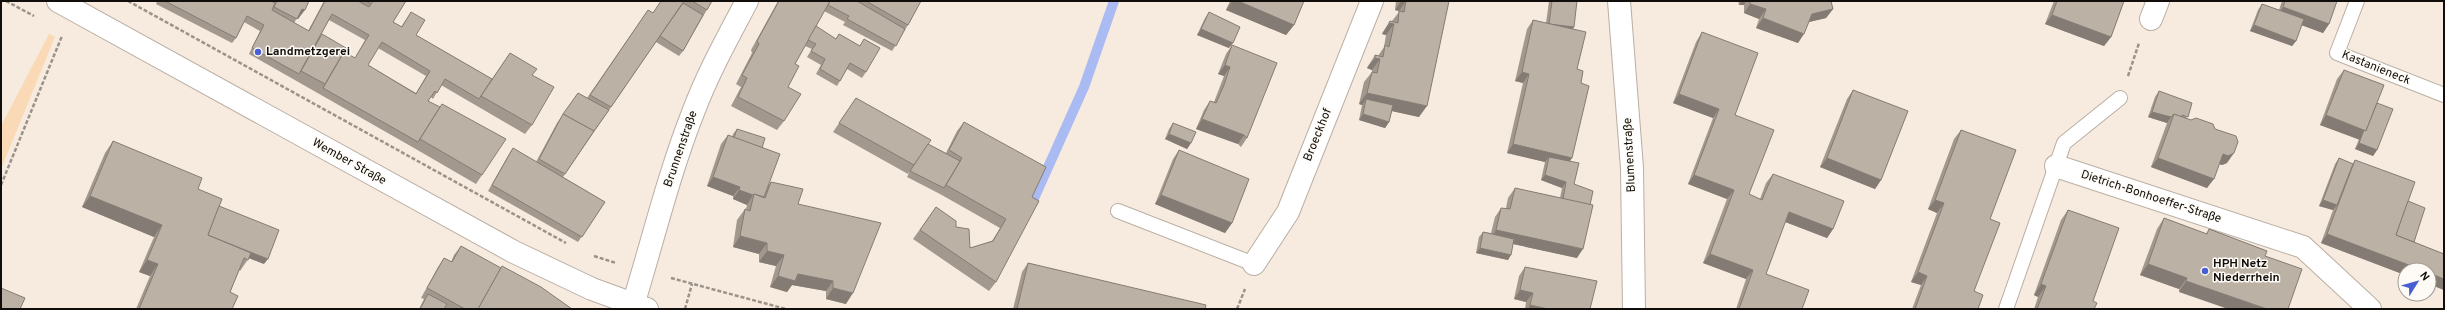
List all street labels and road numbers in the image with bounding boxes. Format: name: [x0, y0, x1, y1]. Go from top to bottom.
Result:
street label: Kastanieneck: [2339, 47, 2413, 89]
street label: Broeckhof: [1300, 106, 1336, 164]
street label: Brunnenstraße: [660, 109, 702, 189]
street label: Blumenstraße: [1620, 117, 1640, 193]
street label: Wember Straße: [309, 135, 389, 189]
street label: Dietrich-Bonhoeffer-Straße: [2079, 167, 2223, 227]

